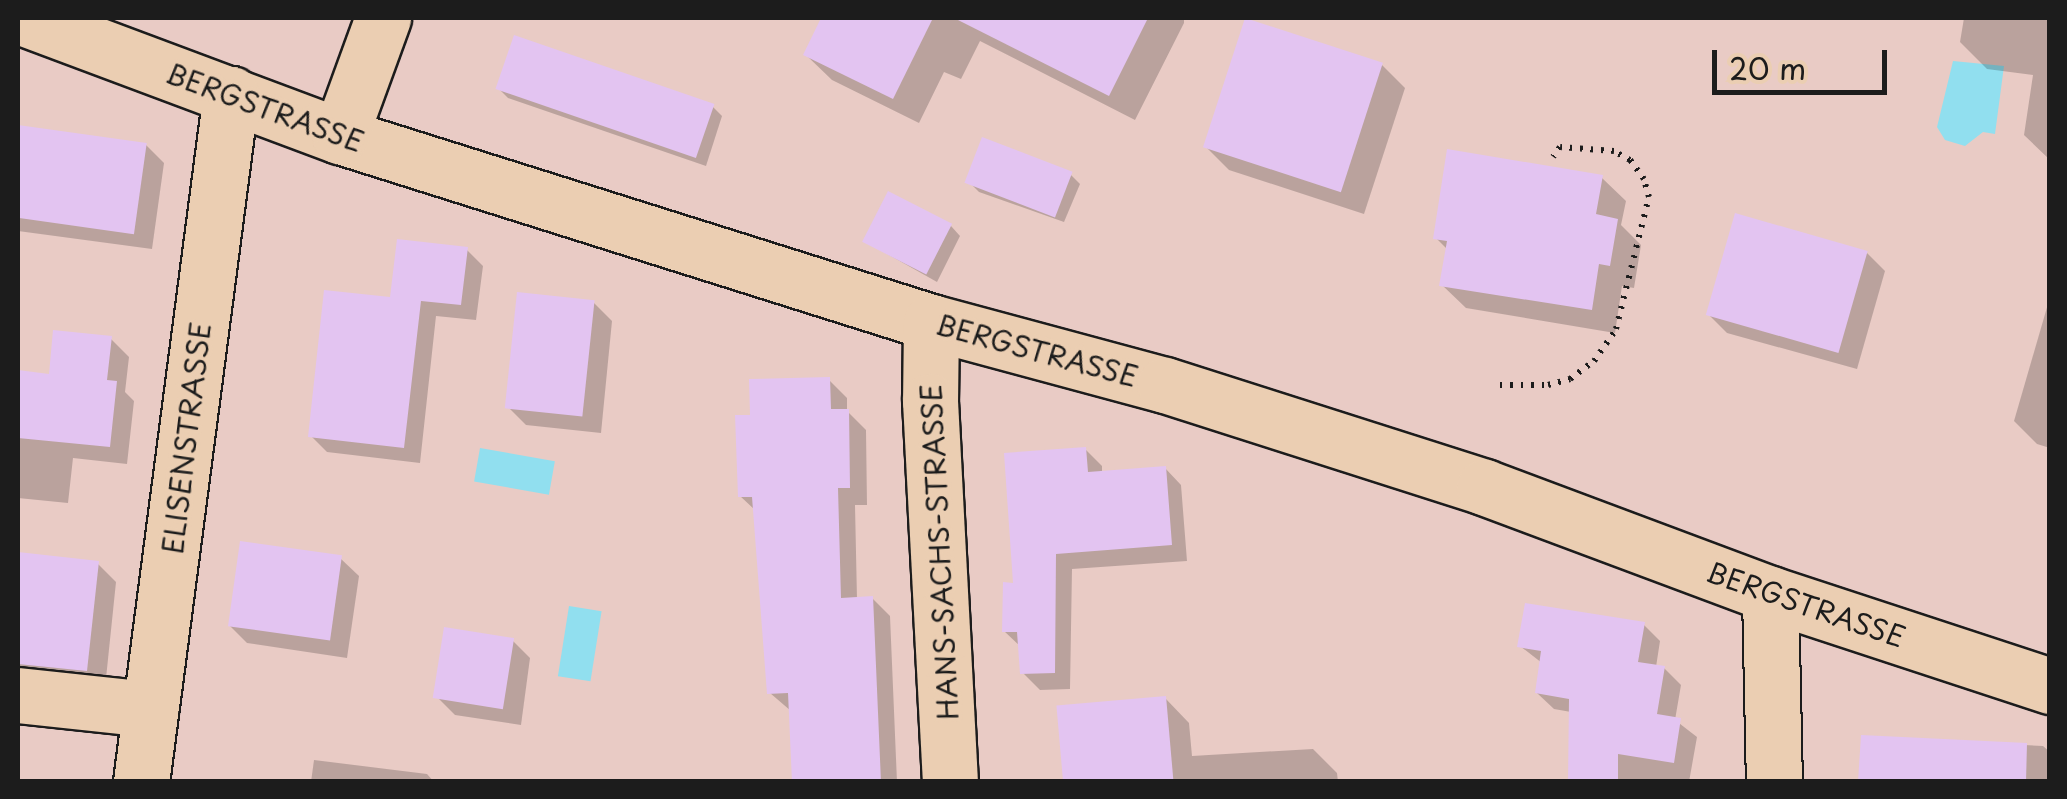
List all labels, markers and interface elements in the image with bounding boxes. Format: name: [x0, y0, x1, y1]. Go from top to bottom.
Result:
scale bar: [1717, 30, 1892, 92]
text: 20 m: [1729, 45, 1806, 90]
street label: BERGSTRASSE: [162, 56, 368, 158]
street label: BERGSTRASSE: [932, 307, 1142, 393]
street label: ELISENSTRASSE: [155, 320, 217, 556]
street label: HANS-SACHS-STRASSE: [913, 383, 965, 721]
street label: BERGSTRASSE: [1702, 554, 1910, 654]

